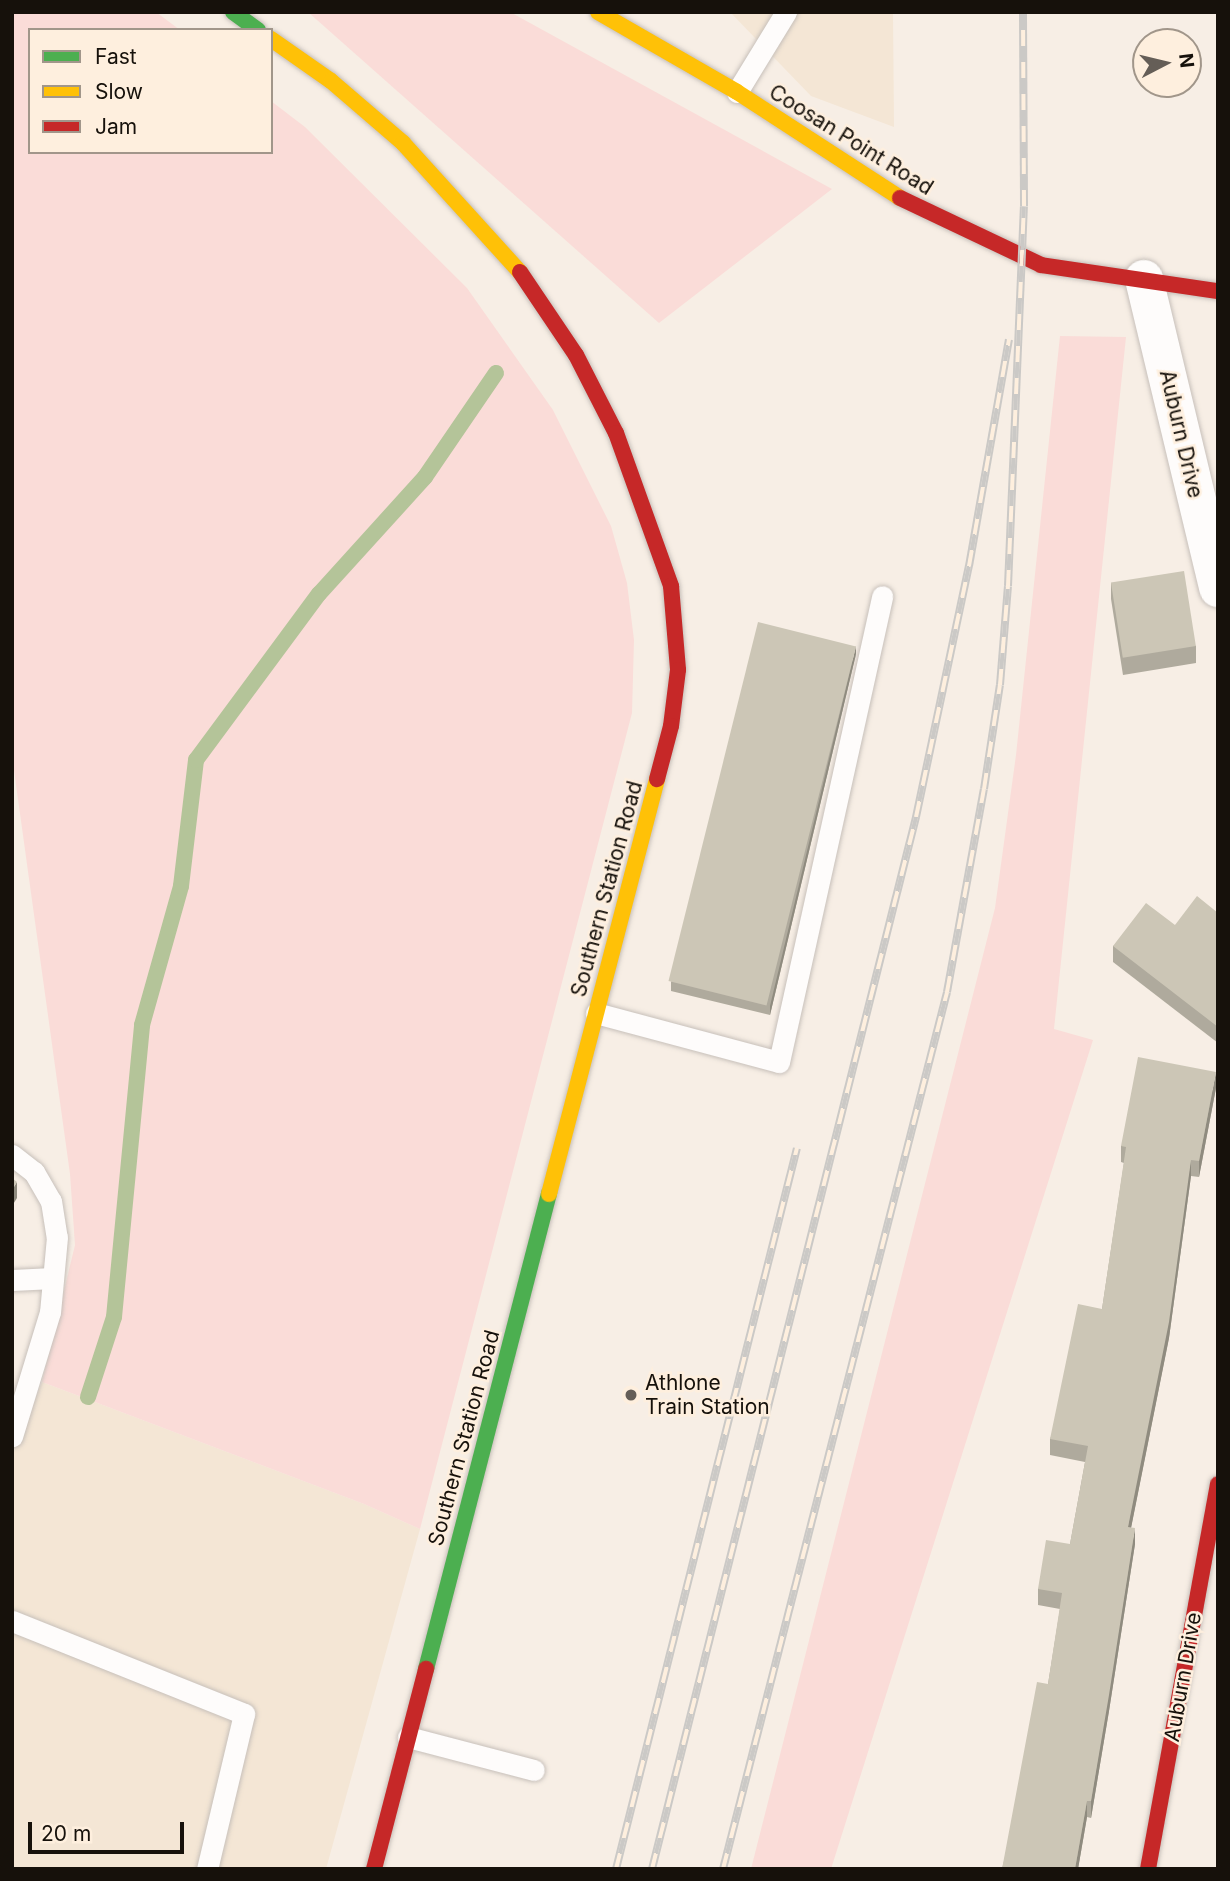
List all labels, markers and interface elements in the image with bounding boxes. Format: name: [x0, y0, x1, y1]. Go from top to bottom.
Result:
legend: [28, 28, 273, 154]
north arrow: [1132, 28, 1202, 98]
text: Fast: [95, 44, 137, 69]
text: N: [1174, 52, 1199, 69]
text: Slow: [95, 79, 143, 104]
street label: Coosan Point Road: [764, 79, 938, 201]
text: Jam: [95, 114, 137, 139]
street label: Auburn Drive: [1154, 367, 1208, 501]
street label: Southern Station Road: [566, 778, 648, 1000]
street label: Southern Station Road: [423, 1327, 505, 1549]
place label: Athlone Train Station: [645, 1370, 770, 1420]
marker: Athlone Train Station: [623, 1387, 639, 1403]
street label: Auburn Drive: [1159, 1610, 1207, 1744]
scale bar: [32, 1808, 187, 1852]
text: 20 m: [41, 1821, 91, 1846]

